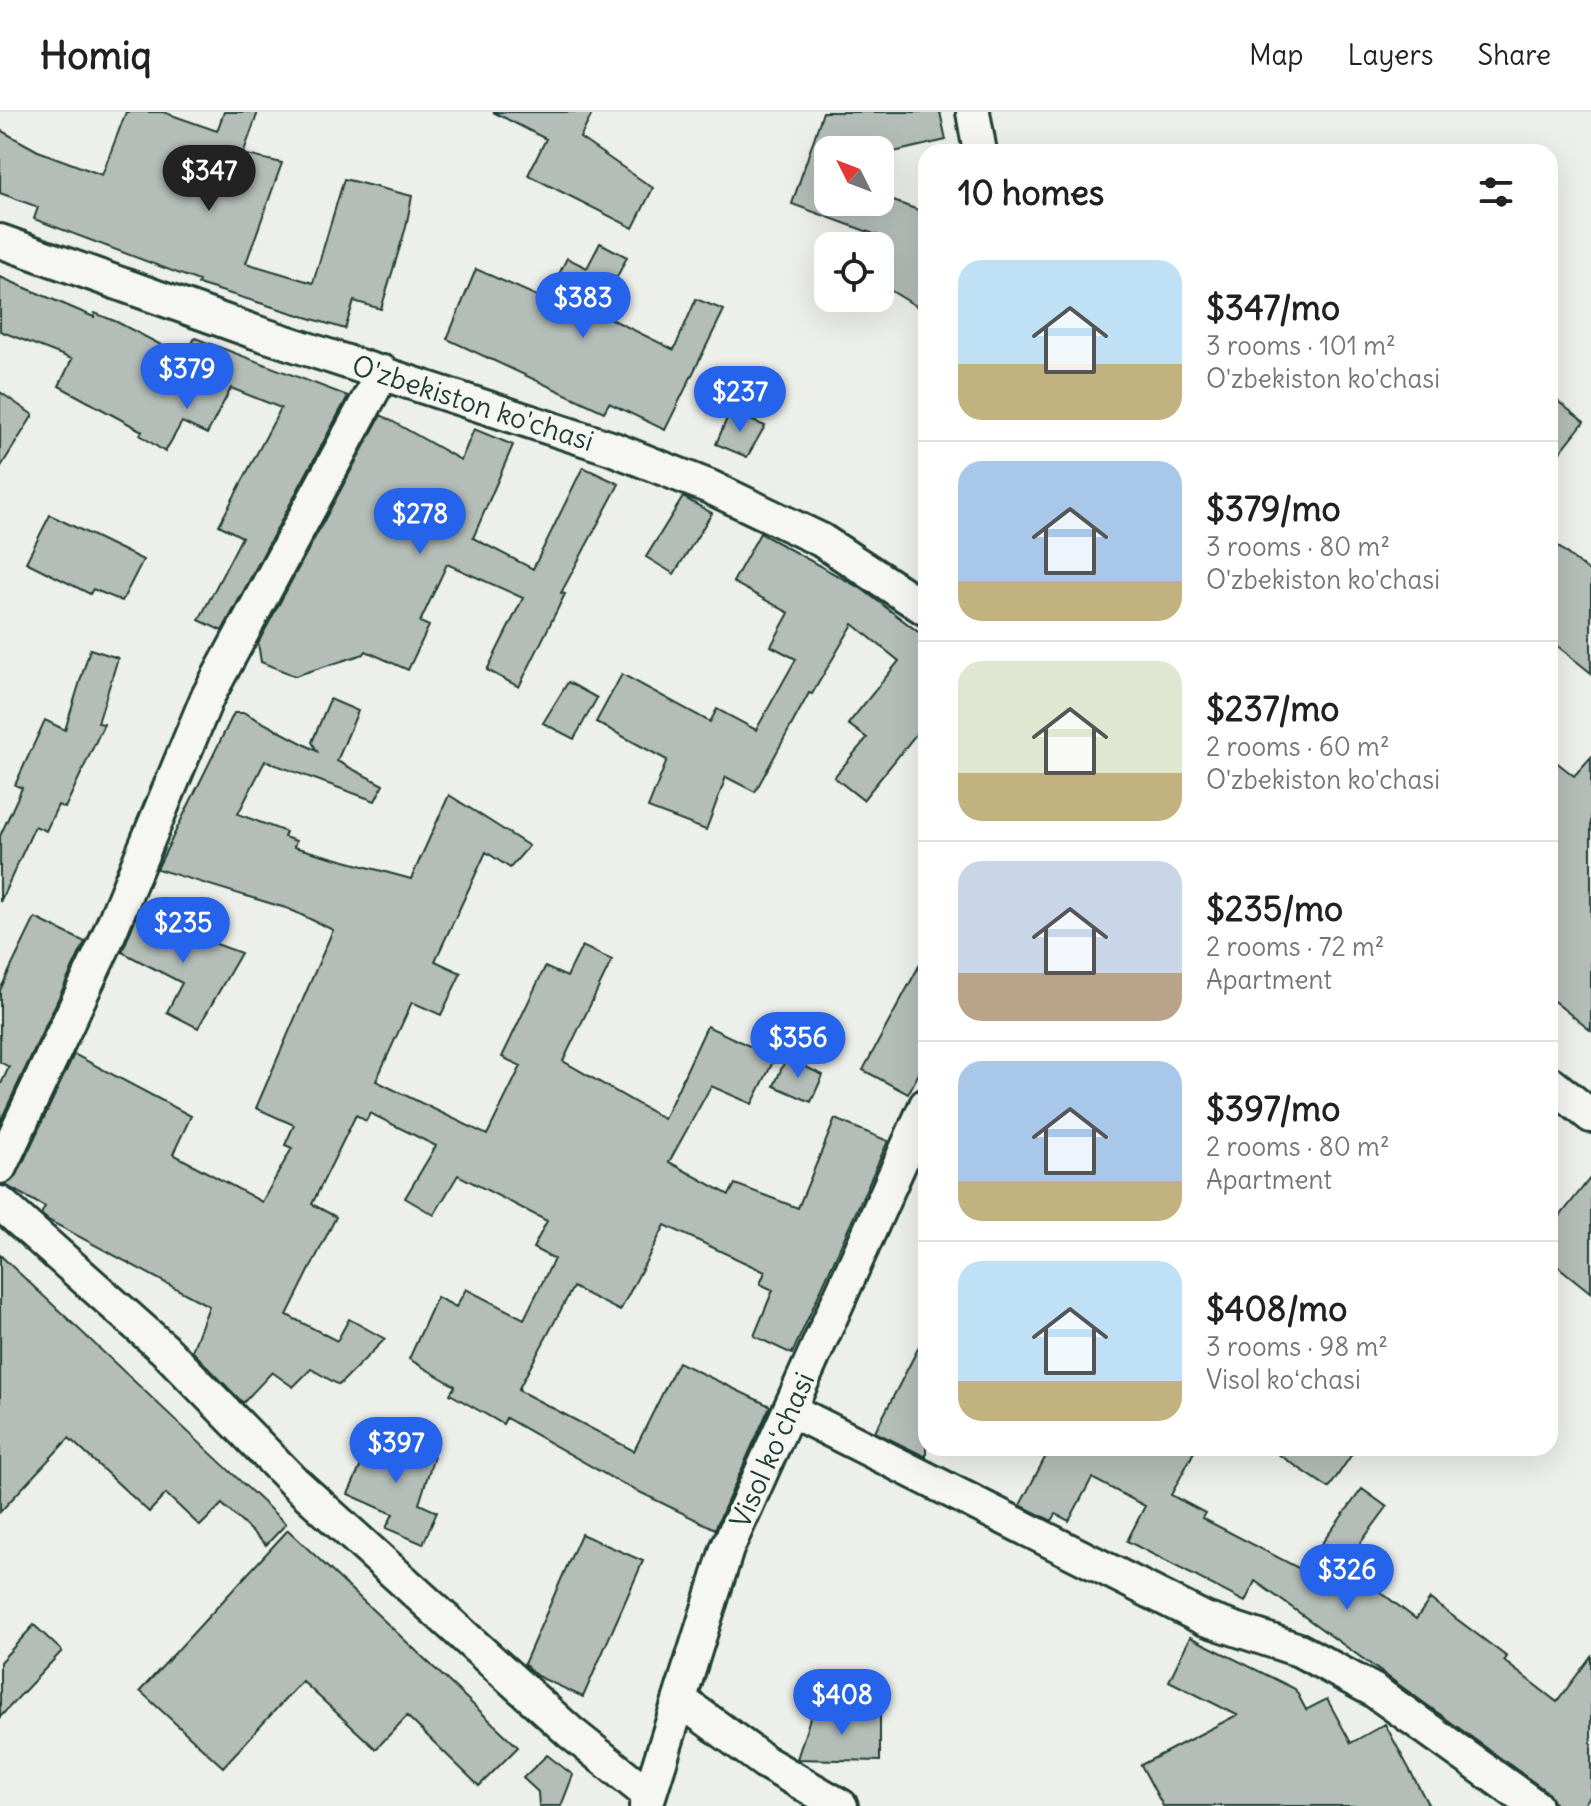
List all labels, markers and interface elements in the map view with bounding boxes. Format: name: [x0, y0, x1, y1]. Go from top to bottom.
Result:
text: Homiq: [40, 32, 152, 79]
text: Map: [1249, 37, 1304, 73]
text: Layers: [1348, 37, 1434, 73]
text: Share: [1478, 37, 1551, 73]
north arrow: [814, 136, 894, 216]
map controls: [814, 136, 894, 312]
pin: $347: [162, 145, 256, 213]
text: $347: [181, 154, 237, 187]
icon: filters: [1474, 170, 1518, 214]
text: 10 homes: [958, 171, 1104, 214]
button: locate: [814, 232, 894, 312]
pin: $383: [536, 272, 630, 340]
text: $383: [554, 281, 612, 314]
text: $347/mo: [1206, 286, 1340, 329]
icon: home: [1022, 292, 1118, 388]
text: 3 rooms · 101 m²: [1206, 329, 1396, 362]
pin: $379: [140, 343, 234, 411]
street label: O'zbekiston ko'chasi: [348, 347, 598, 459]
text: $379: [159, 352, 215, 385]
text: O'zbekiston ko'chasi: [1206, 362, 1440, 395]
pin: $237: [693, 366, 787, 434]
text: $237: [712, 375, 768, 408]
text: $379/mo: [1206, 487, 1341, 530]
pin: $278: [373, 488, 467, 556]
icon: home: [1022, 493, 1118, 589]
text: $278: [392, 497, 448, 530]
text: 3 rooms · 80 m²: [1206, 530, 1390, 563]
text: O'zbekiston ko'chasi: [1206, 563, 1440, 596]
text: $237/mo: [1206, 687, 1339, 730]
icon: home: [1022, 693, 1118, 789]
text: 2 rooms · 60 m²: [1206, 730, 1390, 763]
text: O'zbekiston ko'chasi: [1206, 763, 1440, 796]
text: $235/mo: [1206, 887, 1343, 930]
icon: home: [1022, 893, 1118, 989]
pin: $235: [136, 897, 230, 965]
text: $235: [154, 906, 212, 939]
text: 2 rooms · 72 m²: [1206, 930, 1385, 963]
text: Apartment: [1206, 963, 1332, 996]
pin: $356: [751, 1012, 845, 1080]
text: $356: [768, 1021, 828, 1054]
text: $397/mo: [1206, 1087, 1340, 1130]
icon: home: [1022, 1093, 1118, 1189]
text: 2 rooms · 80 m²: [1206, 1130, 1390, 1163]
text: Apartment: [1206, 1163, 1332, 1196]
text: $408/mo: [1206, 1287, 1347, 1330]
icon: home: [1022, 1293, 1118, 1389]
text: 3 rooms · 98 m²: [1206, 1330, 1388, 1363]
text: Visol koʻchasi: [1206, 1363, 1361, 1396]
street label: Visol koʻchasi: [722, 1367, 822, 1533]
pin: $397: [349, 1417, 443, 1485]
text: $397: [368, 1426, 424, 1459]
pin: $326: [1300, 1544, 1394, 1612]
text: $326: [1318, 1553, 1376, 1586]
pin: $408: [795, 1669, 889, 1737]
text: $408: [811, 1678, 873, 1711]

